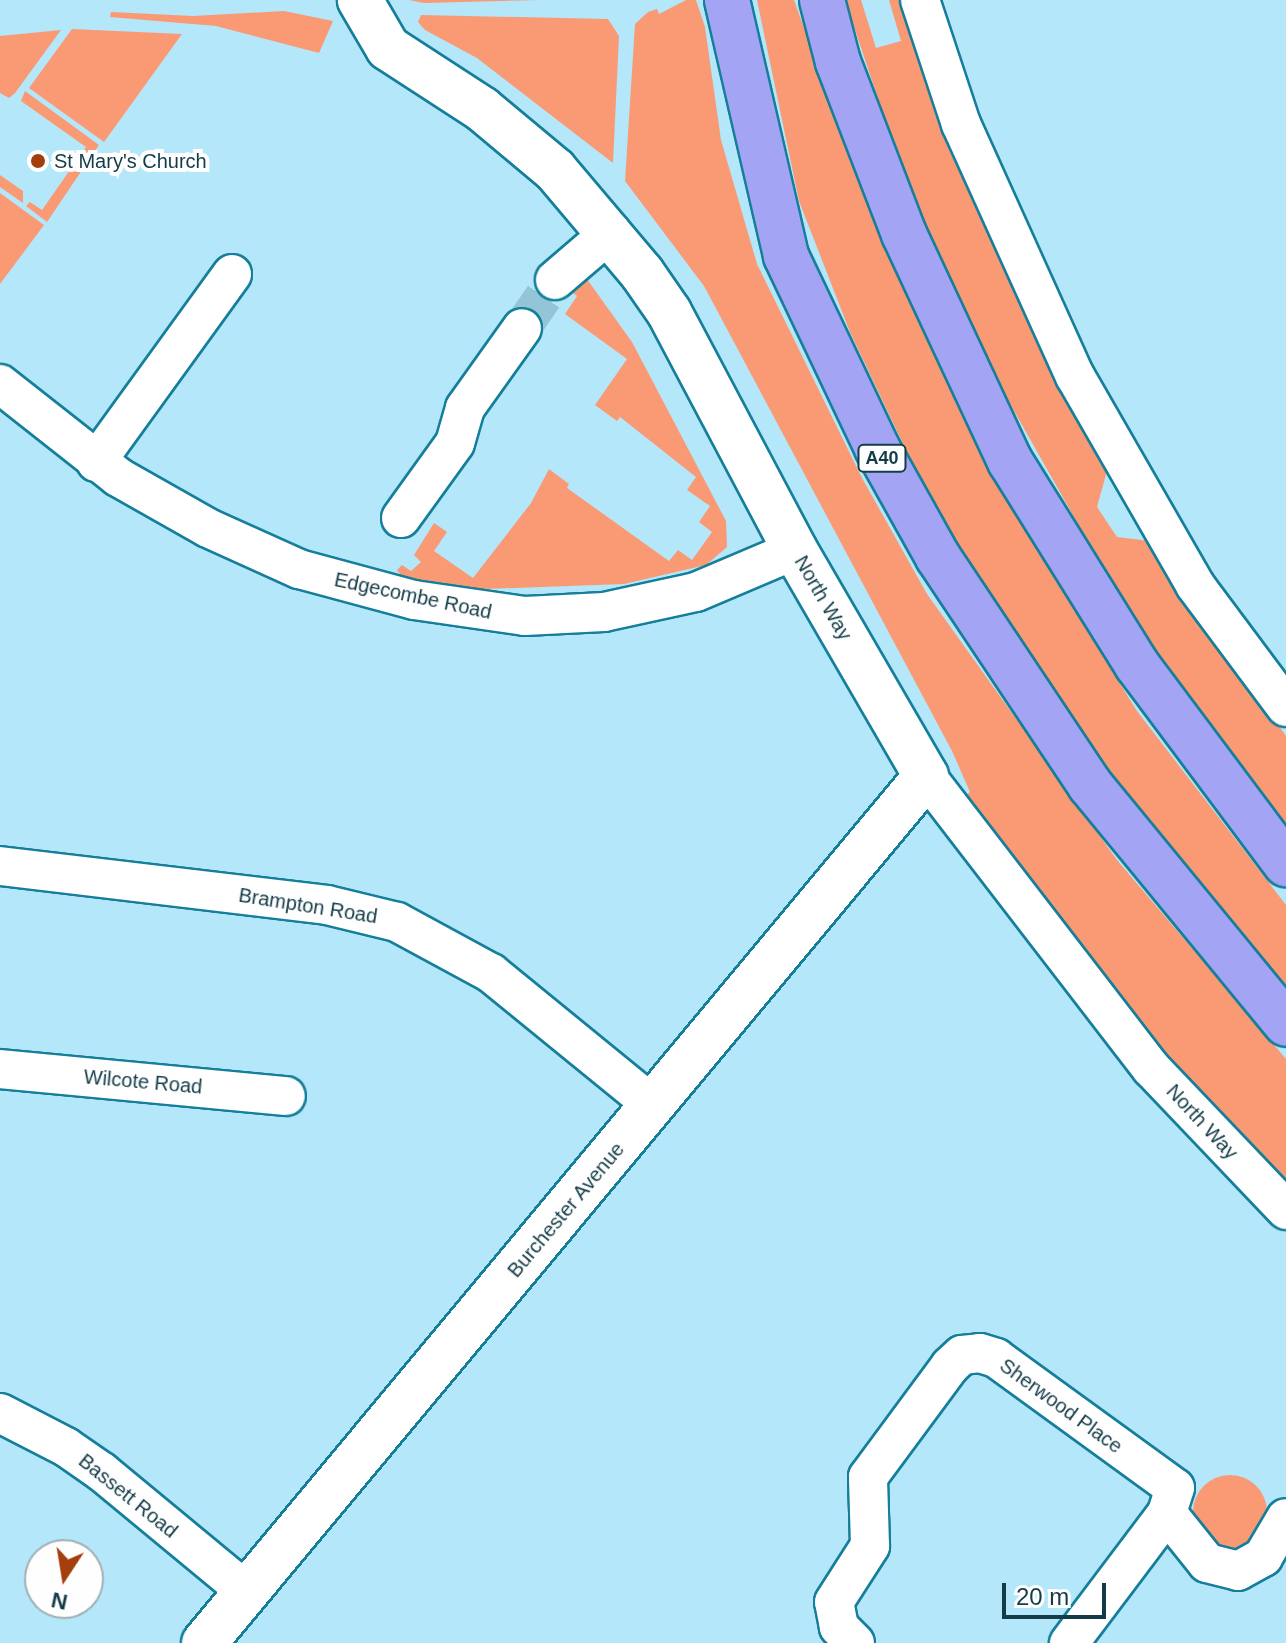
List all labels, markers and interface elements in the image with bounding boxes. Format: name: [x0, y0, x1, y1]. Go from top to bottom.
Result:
place label: St Mary's Church: [54, 149, 207, 173]
marker: St Mary's Church: [29, 152, 47, 170]
road number: A40: [856, 444, 908, 472]
street label: North Way: [789, 551, 857, 645]
street label: Edgecombe Road: [332, 568, 494, 624]
street label: Brampton Road: [237, 883, 379, 929]
street label: Wilcote Road: [83, 1065, 203, 1099]
street label: North Way: [1161, 1080, 1243, 1164]
street label: Burchester Avenue: [502, 1137, 630, 1283]
street label: Sherwood Place: [995, 1353, 1127, 1459]
street label: Bassett Road: [74, 1449, 182, 1543]
north arrow: [24, 1539, 104, 1619]
scale bar: [1006, 1567, 1110, 1617]
text: 20 m: [1016, 1583, 1069, 1610]
text: N: [49, 1587, 70, 1615]

